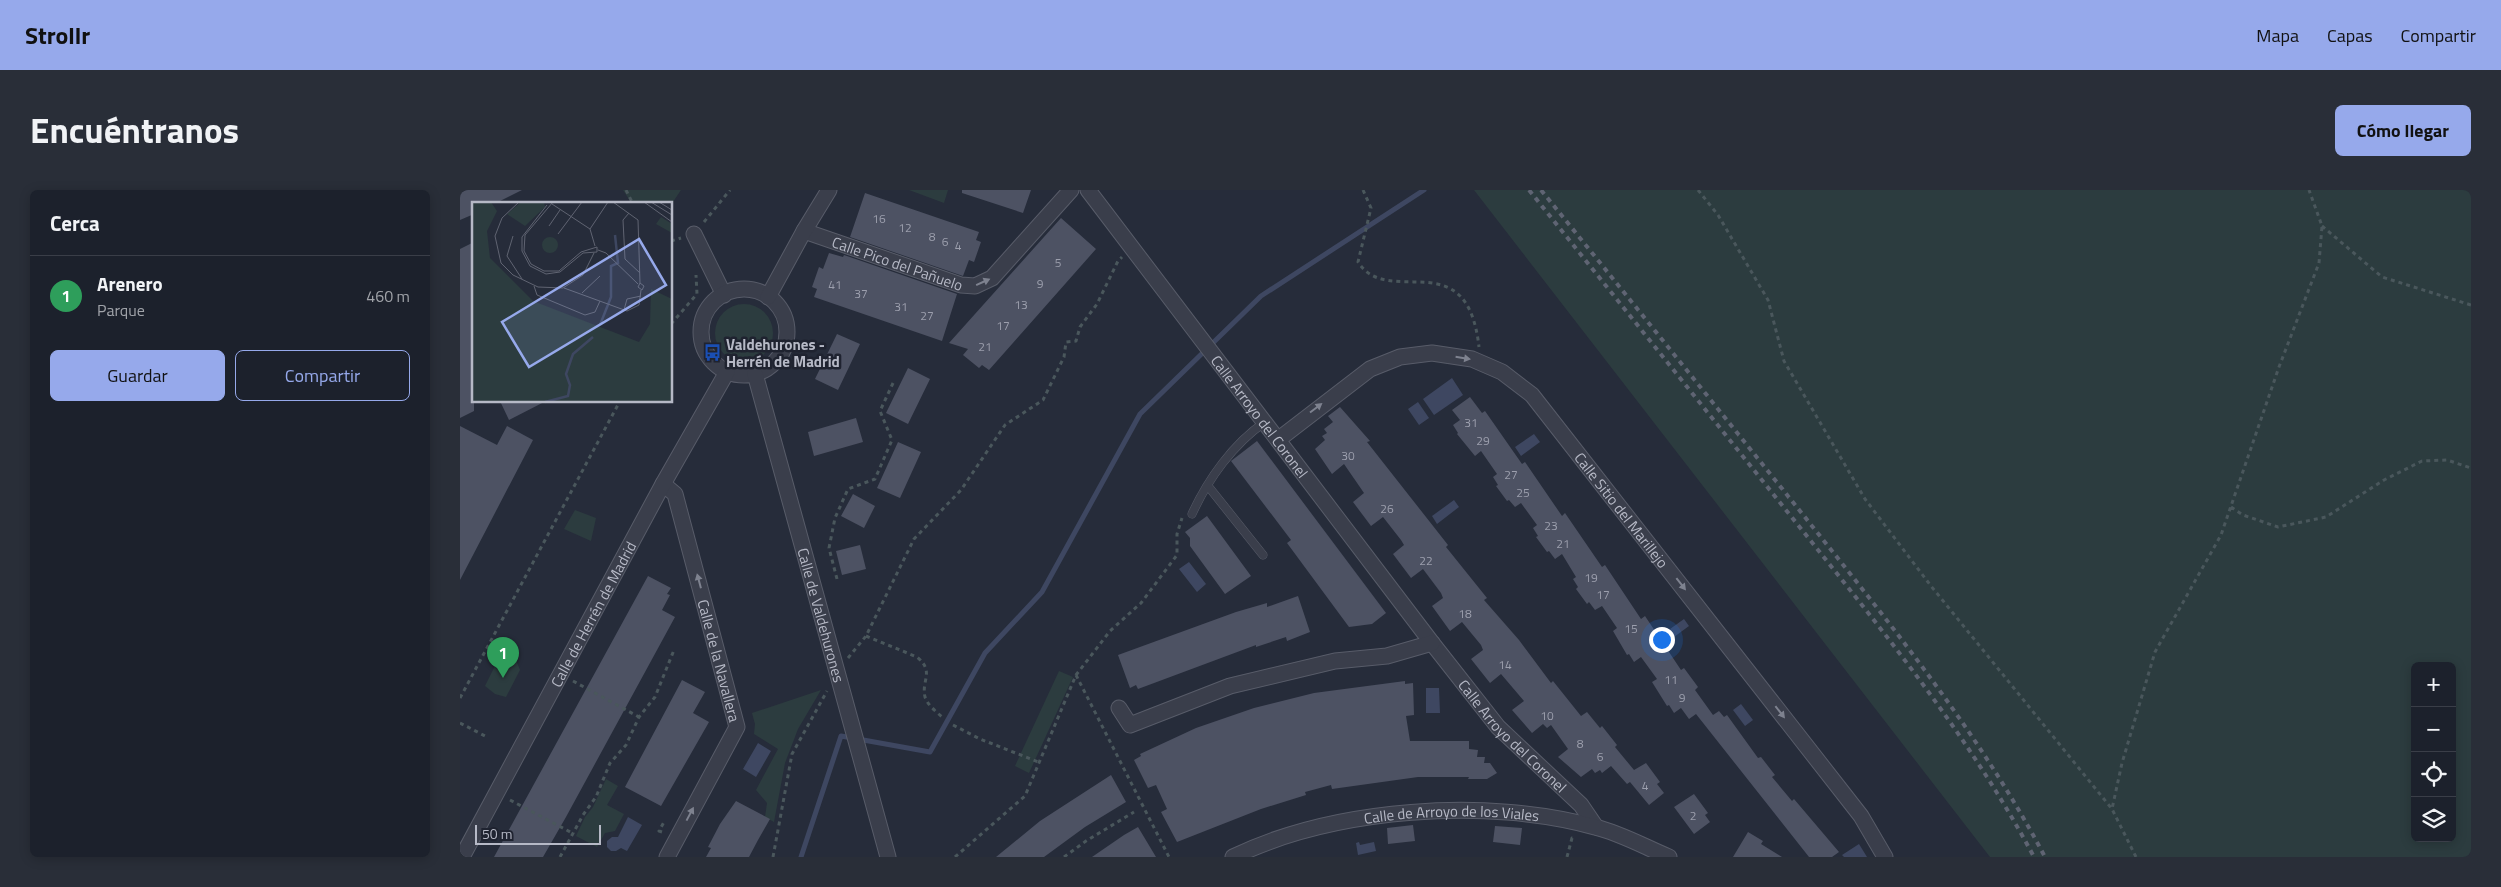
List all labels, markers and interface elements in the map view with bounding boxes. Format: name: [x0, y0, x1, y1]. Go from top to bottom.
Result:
text: Strollr: [25, 17, 90, 53]
text: Mapa: [2256, 22, 2299, 49]
text: Capas: [2327, 22, 2373, 49]
text: Compartir: [2401, 22, 2476, 49]
text: Encuéntranos: [30, 103, 239, 157]
button: Cómo llegar: [2335, 105, 2471, 156]
inset map: [472, 202, 672, 402]
text: Cerca: [50, 207, 100, 239]
house number: 16: [872, 209, 886, 228]
house number: 12: [898, 218, 912, 237]
house number: 8: [929, 227, 936, 246]
street label: Calle Pico del Pañuelo: [829, 230, 966, 296]
house number: 6: [942, 232, 949, 251]
house number: 4: [955, 236, 962, 255]
house number: 5: [1055, 253, 1062, 272]
text: Arenero: [97, 269, 163, 298]
house number: 9: [1037, 274, 1044, 293]
house number: 41: [828, 275, 842, 294]
one-way arrow: [976, 278, 990, 286]
text: 1: [62, 284, 70, 308]
text: 460 m: [366, 284, 410, 308]
house number: 37: [854, 284, 868, 303]
house number: 13: [1014, 295, 1028, 314]
house number: 31: [894, 297, 908, 316]
text: Parque: [97, 298, 145, 322]
house number: 27: [920, 306, 934, 325]
house number: 17: [996, 316, 1010, 335]
place label: Valdehurones - Herrén de Madrid: [726, 333, 840, 373]
house number: 21: [978, 337, 992, 356]
bus stop icon: Valdehurones - Herrén de Madrid: [702, 343, 722, 363]
button: Guardar: [50, 350, 225, 401]
button: Compartir: [235, 350, 410, 401]
street label: Calle Arroyo del Coronel: [1205, 350, 1314, 483]
one-way arrow: [1455, 354, 1471, 362]
one-way arrow: [1309, 403, 1322, 414]
house number: 31: [1464, 413, 1478, 432]
house number: 29: [1476, 431, 1490, 450]
house number: 30: [1341, 446, 1355, 465]
street label: Calle Sitio del Marillejo: [1569, 447, 1674, 573]
house number: 27: [1504, 465, 1518, 484]
house number: 25: [1516, 483, 1530, 502]
house number: 26: [1380, 499, 1394, 518]
house number: 23: [1544, 516, 1558, 535]
house number: 21: [1556, 534, 1570, 553]
street label: Calle de Herrén de Madrid: [544, 537, 642, 691]
street label: Calle de Valdehurones: [792, 545, 851, 685]
house number: 22: [1419, 551, 1433, 570]
house number: 19: [1584, 568, 1598, 587]
one-way arrow: [694, 574, 702, 589]
one-way arrow: [1675, 577, 1686, 590]
house number: 17: [1596, 585, 1610, 604]
street label: Calle de la Navallera: [692, 597, 747, 725]
house number: 18: [1458, 604, 1472, 623]
house number: 15: [1624, 619, 1638, 638]
your location: [1649, 627, 1675, 653]
pin: 1: [487, 637, 519, 678]
house number: 14: [1498, 655, 1512, 674]
map controls: [2411, 662, 2456, 842]
button: +: [2411, 662, 2456, 707]
house number: 11: [1664, 670, 1678, 689]
street label: Calle Arroyo del Coronel: [1453, 674, 1572, 798]
house number: 9: [1679, 688, 1686, 707]
one-way arrow: [1775, 705, 1786, 718]
house number: 10: [1540, 706, 1554, 725]
button: −: [2411, 707, 2456, 752]
house number: 8: [1577, 734, 1584, 753]
house number: 6: [1597, 747, 1604, 766]
button: locate: [2411, 752, 2456, 797]
house number: 4: [1642, 776, 1649, 795]
button: layers: [2411, 797, 2456, 842]
street label: Calle de Arroyo de los Viales: [1362, 799, 1541, 829]
house number: 2: [1690, 806, 1696, 825]
one-way arrow: [686, 807, 694, 821]
scale bar: [475, 822, 601, 845]
text: 50 m: [482, 823, 512, 844]

